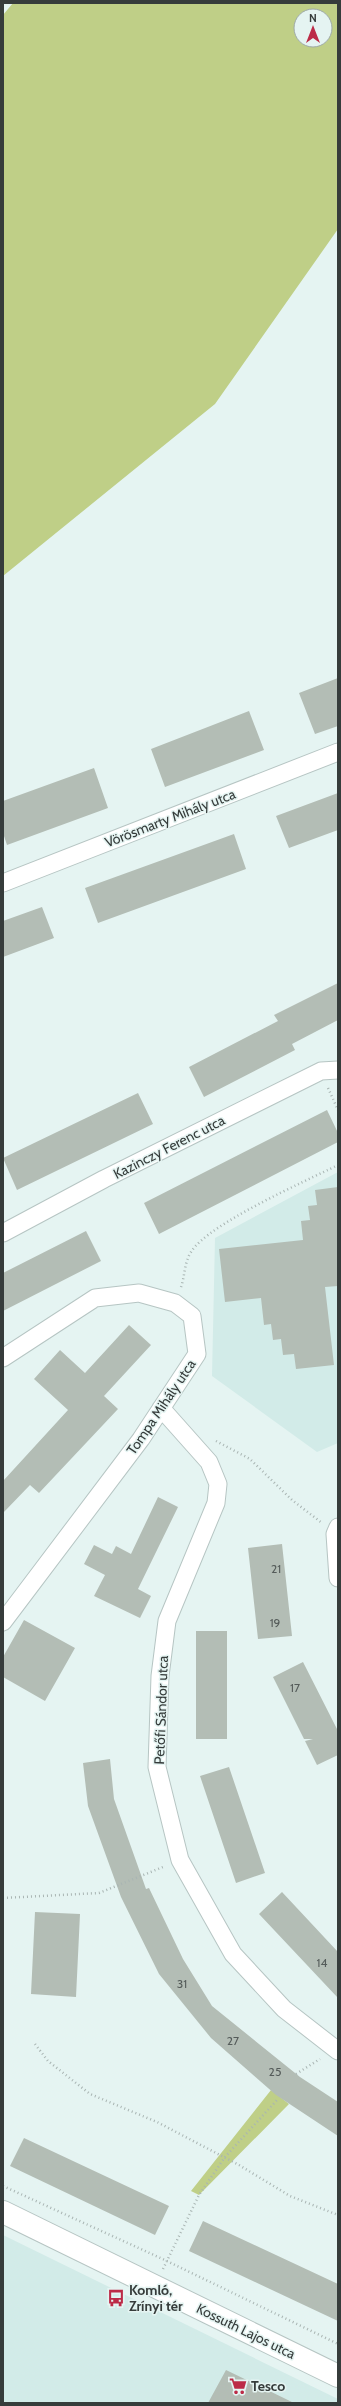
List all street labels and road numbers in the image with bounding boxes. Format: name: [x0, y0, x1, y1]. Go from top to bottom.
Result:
street label: Vörösmarty Mihály utca: [102, 785, 238, 851]
street label: Kazinczy Ferenc utca: [110, 1111, 228, 1183]
street label: Tompa Mihály utca: [122, 1356, 200, 1458]
street label: Petőfi Sándor utca: [150, 1655, 172, 1765]
street label: Kossuth Lajos utca: [194, 2299, 299, 2363]

